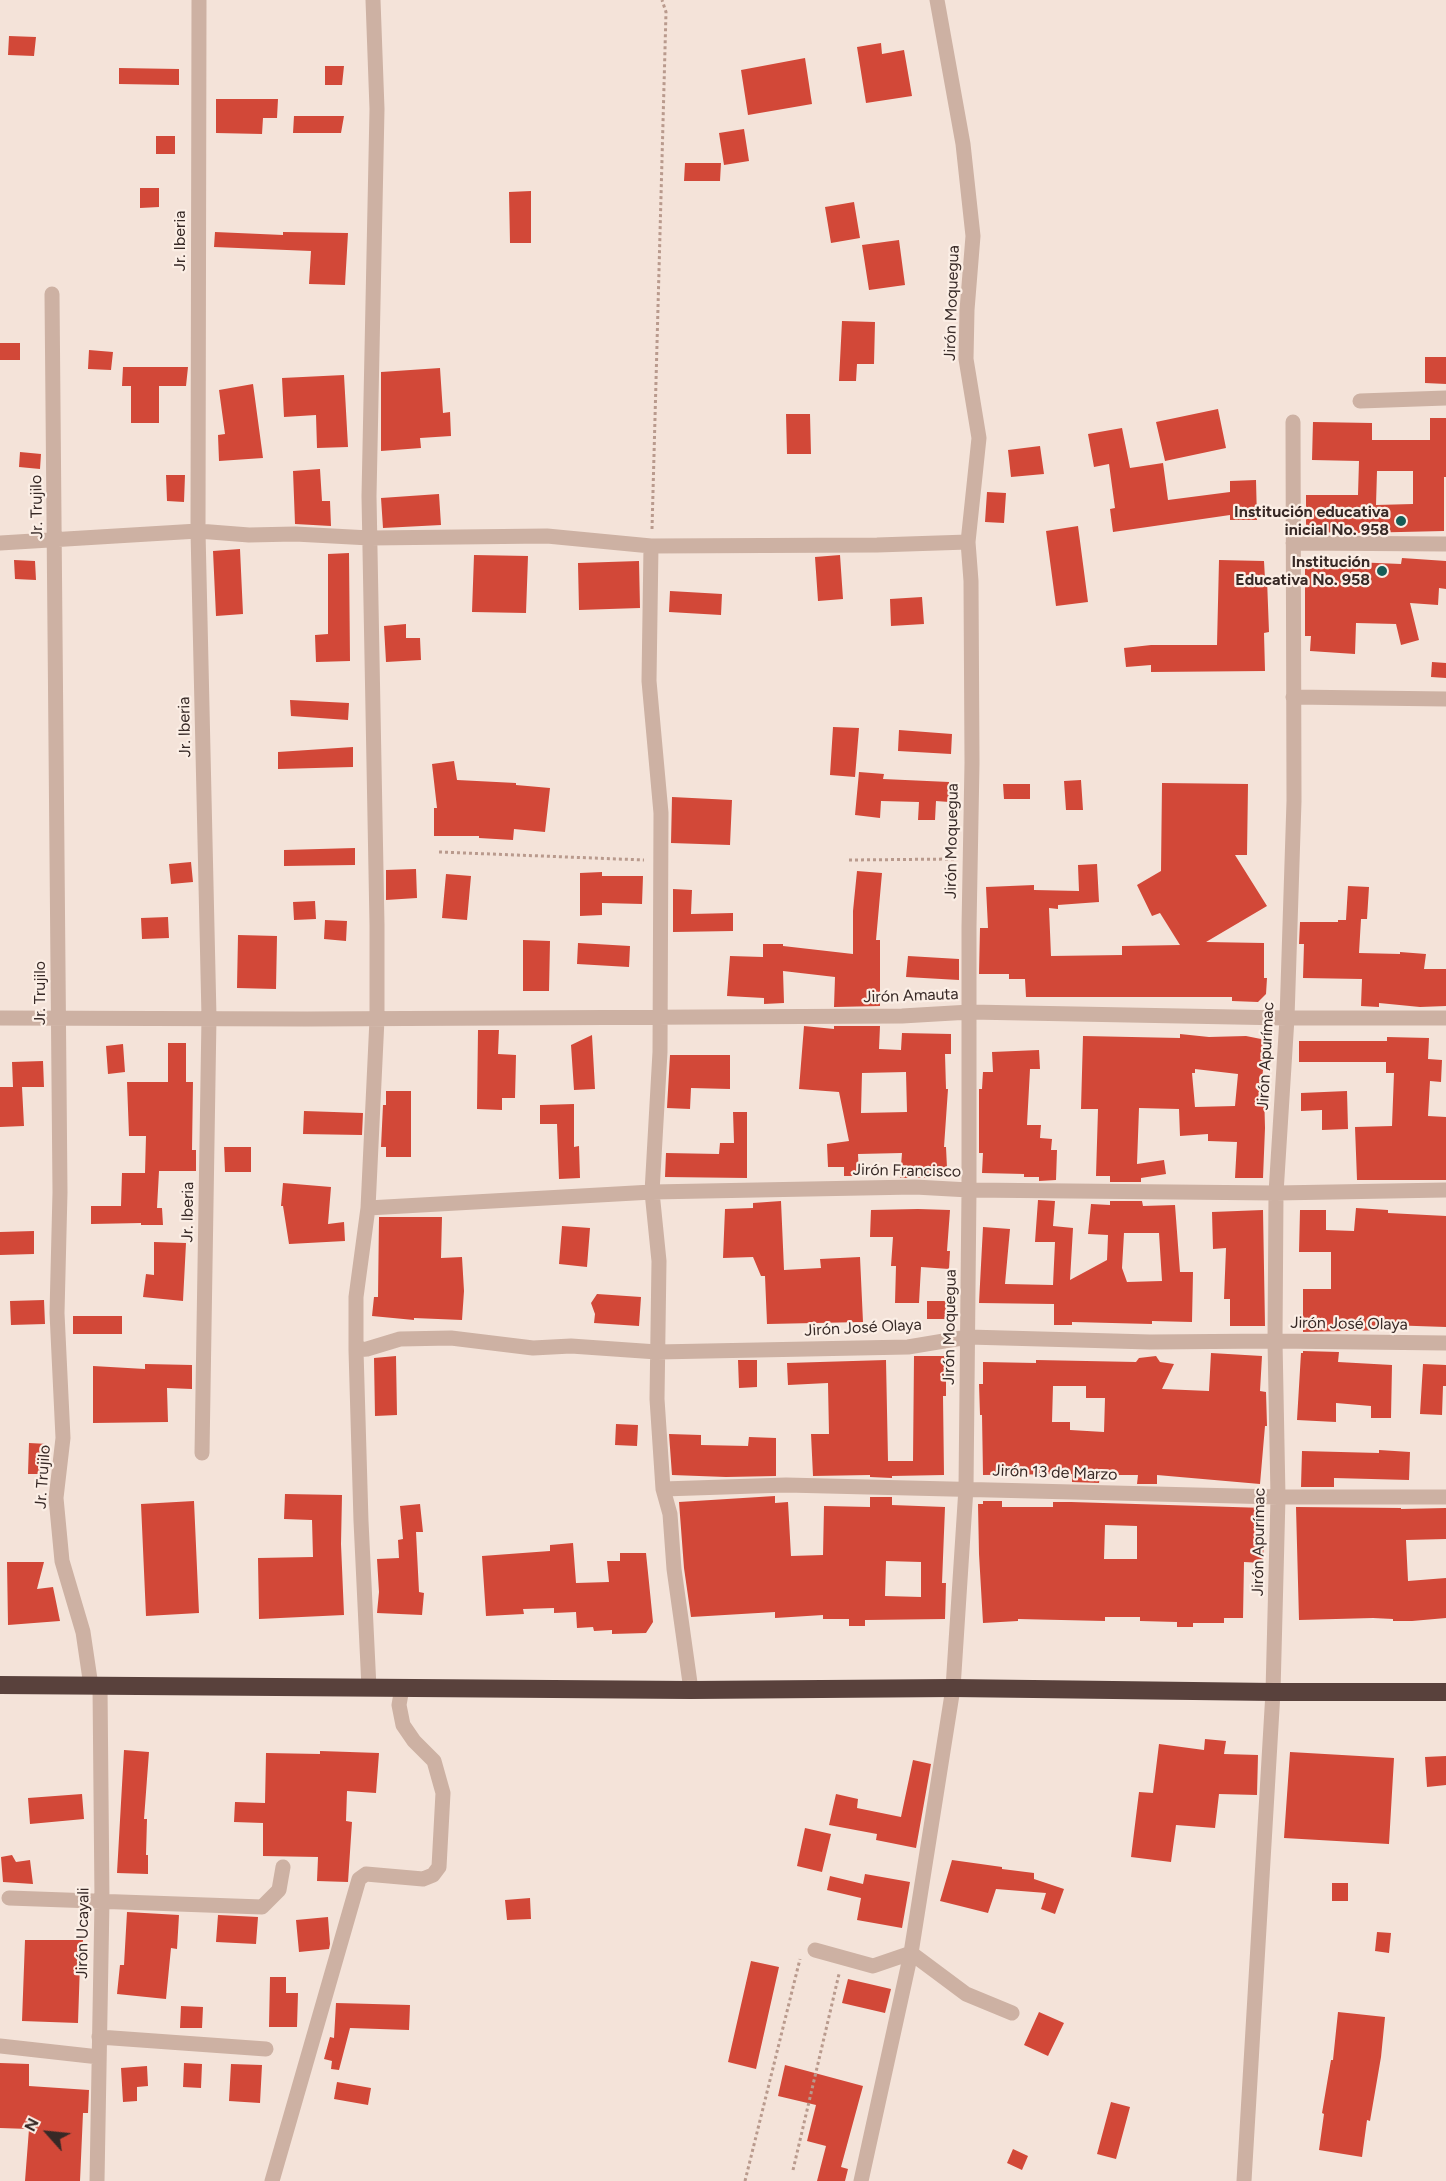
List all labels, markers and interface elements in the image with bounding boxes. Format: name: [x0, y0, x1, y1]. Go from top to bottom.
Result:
street label: Jr. Iberia: [170, 211, 190, 271]
street label: Jirón Moquegua: [940, 245, 964, 361]
street label: Jr. Trujilo: [27, 475, 47, 539]
place label: Institución educativa inicial No. 958: [1234, 502, 1389, 540]
marker: Institución educativa inicial No. 958: [1394, 514, 1408, 528]
place label: Institución Educativa No. 958: [1235, 552, 1370, 590]
marker: Institución Educativa No. 958: [1375, 564, 1389, 578]
street label: Jr. Iberia: [175, 697, 195, 757]
street label: Jirón Moquegua: [941, 783, 963, 899]
street label: Jr. Trujilo: [30, 961, 50, 1025]
street label: Jirón Amauta: [863, 985, 959, 1007]
street label: Jirón Apurímac: [1254, 1001, 1278, 1111]
street label: Jirón Francisco: [853, 1160, 961, 1182]
street label: Jr. Iberia: [178, 1182, 198, 1242]
street label: Jirón Moquegua: [939, 1269, 961, 1385]
street label: Jirón José Olaya: [1290, 1313, 1408, 1335]
street label: Jirón José Olaya: [804, 1315, 922, 1341]
street label: Jr. Trujilo: [31, 1444, 55, 1510]
street label: Jirón 13 de Marzo: [992, 1461, 1118, 1485]
street label: Jirón Apurímac: [1248, 1488, 1270, 1596]
street label: Jirón Ucayali: [73, 1887, 93, 1979]
north arrow: [18, 2103, 78, 2163]
text: N: [20, 2115, 43, 2134]

